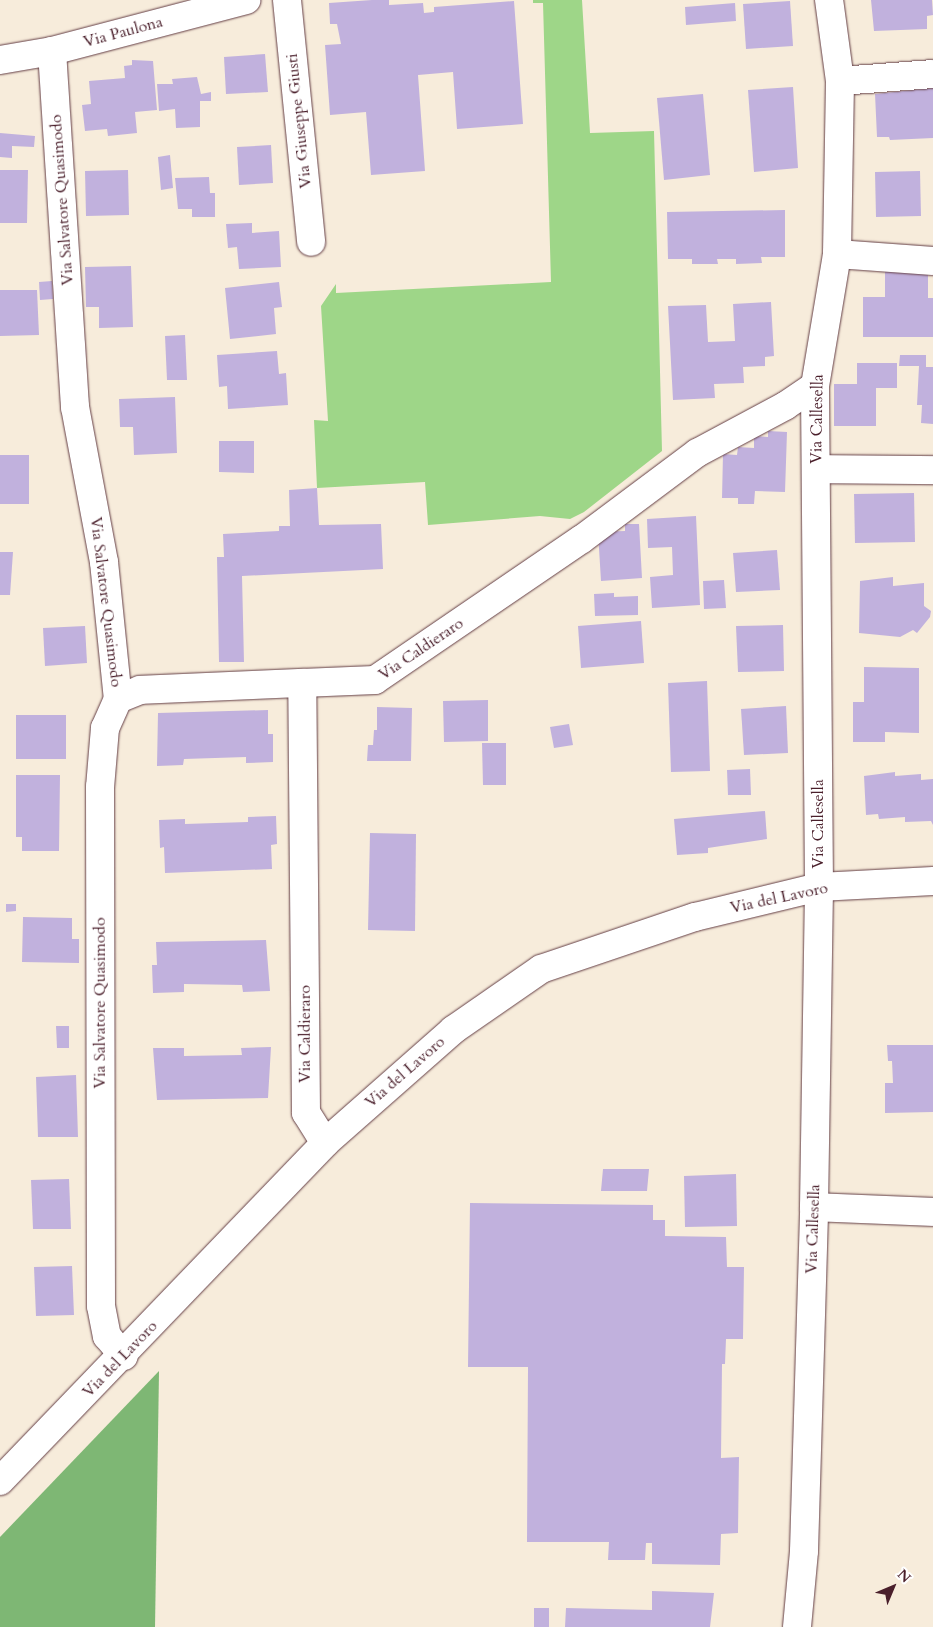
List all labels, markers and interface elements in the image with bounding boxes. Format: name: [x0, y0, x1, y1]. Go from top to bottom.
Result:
street label: Via Paulona: [81, 12, 165, 52]
street label: Via Giuseppe Giusti: [282, 53, 316, 189]
street label: Via Salvatore Quasimodo: [46, 114, 78, 286]
street label: Via Callesella: [807, 374, 827, 464]
street label: Via Salvatore Quasimodo: [86, 516, 126, 688]
street label: Via Caldieraro: [375, 614, 467, 684]
street label: Via Callesella: [808, 779, 828, 869]
street label: Via del Lavoro: [728, 878, 830, 918]
street label: Via Salvatore Quasimodo: [90, 917, 110, 1089]
street label: Via Caldieraro: [295, 985, 315, 1083]
street label: Via del Lavoro: [361, 1032, 449, 1112]
street label: Via Callesella: [802, 1184, 824, 1274]
street label: Via del Lavoro: [79, 1317, 161, 1401]
north arrow: [868, 1562, 918, 1612]
text: N: [893, 1565, 915, 1587]

